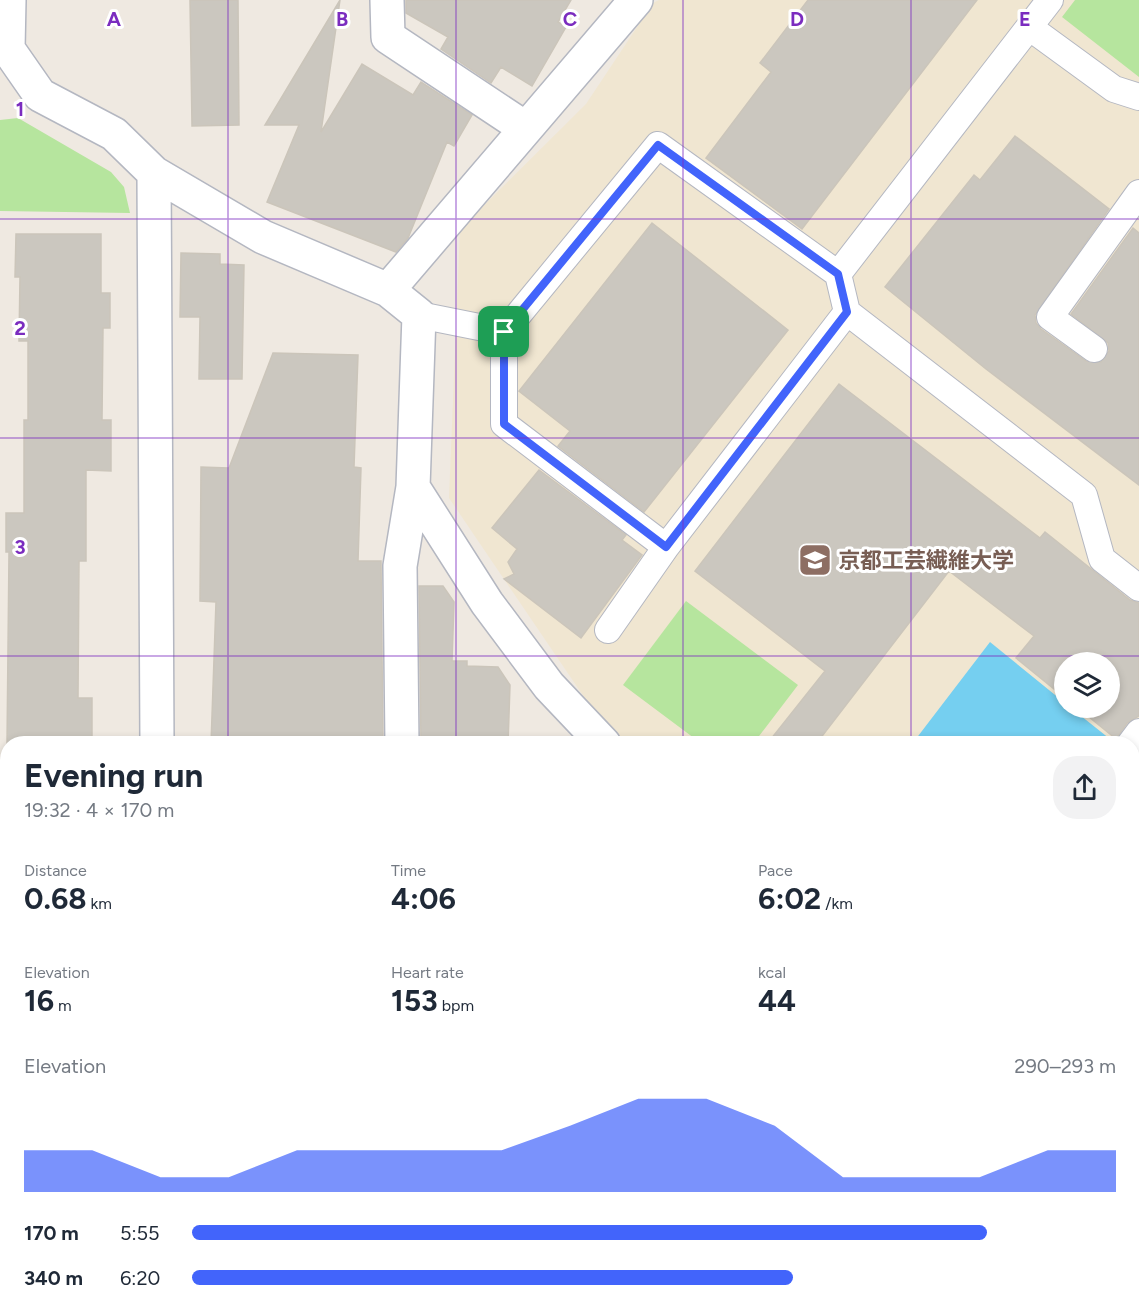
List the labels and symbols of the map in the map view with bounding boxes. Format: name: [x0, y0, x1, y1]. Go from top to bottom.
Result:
text: A: [107, 7, 122, 31]
text: B: [336, 7, 348, 31]
text: C: [563, 7, 577, 31]
text: D: [790, 7, 804, 31]
text: E: [1019, 7, 1031, 31]
text: 1: [16, 97, 24, 121]
pin: [478, 306, 529, 357]
text: 2: [14, 316, 26, 340]
text: 3: [14, 535, 26, 559]
school or university icon: 京都工芸繊維大学: [797, 542, 833, 578]
place label: 京都工芸繊維大学: [838, 547, 1014, 574]

